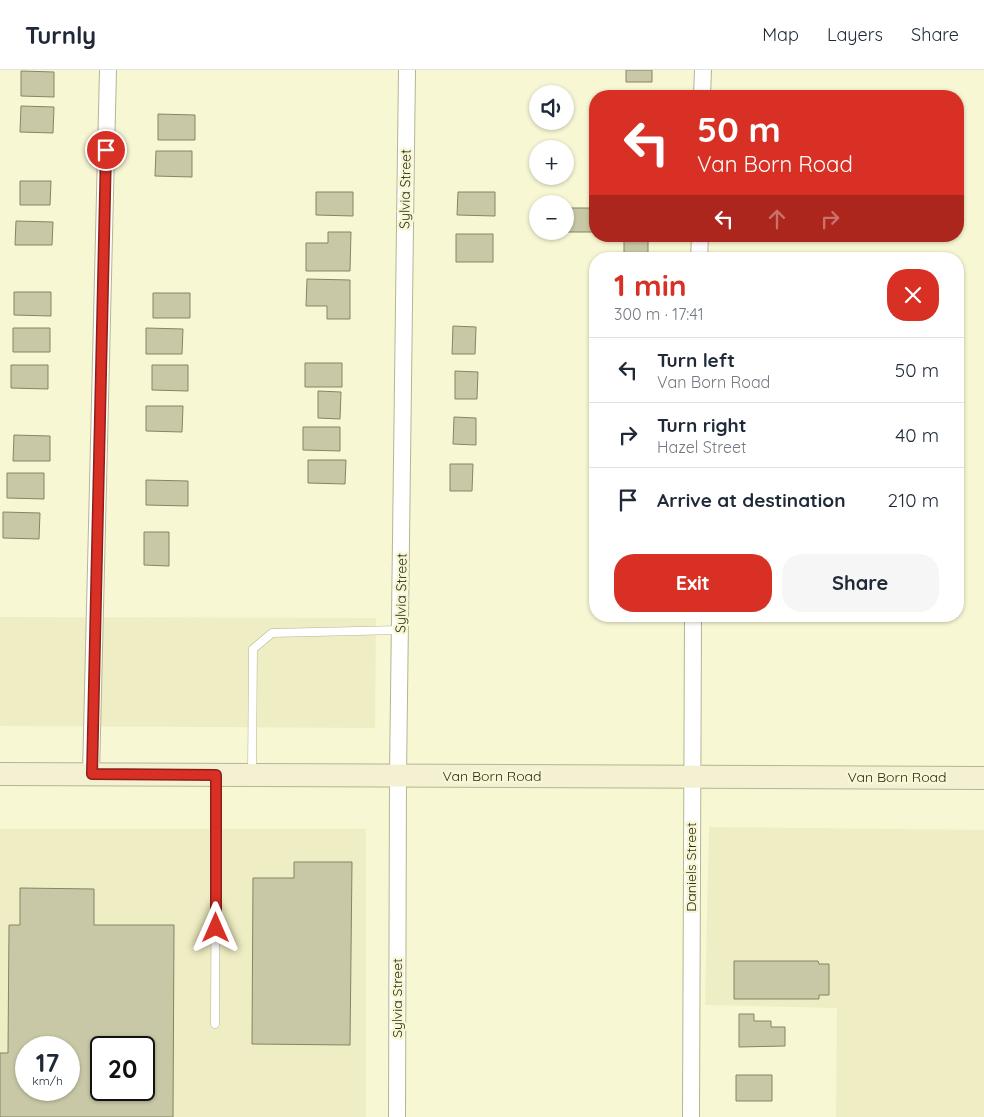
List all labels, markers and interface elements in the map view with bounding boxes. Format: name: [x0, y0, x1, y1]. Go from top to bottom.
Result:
text: Turnly: [25, 20, 96, 50]
text: Map: [762, 23, 799, 46]
text: Layers: [827, 23, 883, 46]
text: Share: [911, 23, 959, 46]
map controls: [529, 85, 574, 240]
button: sound: [529, 85, 574, 130]
text: 50 m: [697, 107, 781, 151]
icon: left: [614, 110, 679, 175]
pin: [85, 129, 127, 171]
icon: arrive: [92, 136, 120, 164]
button: +: [529, 140, 574, 185]
street label: Sylvia Street: [395, 149, 415, 229]
text: Van Born Road: [697, 150, 853, 178]
button: −: [529, 195, 574, 240]
icon: left: [710, 205, 738, 233]
icon: ahead: [763, 205, 791, 233]
icon: right: [816, 205, 844, 233]
text: 1 min: [614, 266, 687, 304]
button: close: [887, 269, 939, 321]
text: 300 m · 17:41: [614, 304, 704, 324]
text: Turn left: [657, 348, 735, 372]
icon: left: [614, 356, 642, 384]
text: 50 m: [895, 358, 939, 382]
text: Van Born Road: [657, 372, 770, 392]
text: Turn right: [657, 413, 746, 437]
icon: right: [614, 421, 642, 449]
text: 40 m: [895, 423, 939, 447]
text: Hazel Street: [657, 437, 747, 457]
icon: arrive: [614, 486, 642, 514]
text: Arrive at destination: [657, 488, 846, 512]
text: 210 m: [888, 488, 939, 512]
street label: Sylvia Street: [391, 553, 411, 633]
button: Exit: [614, 554, 772, 612]
button: Share: [782, 554, 939, 612]
street label: Van Born Road: [442, 767, 542, 785]
street label: Van Born Road: [847, 768, 947, 786]
street label: Daniels Street: [682, 822, 700, 912]
position arrow: [189, 901, 241, 953]
street label: Sylvia Street: [388, 958, 406, 1038]
speed limit sign: 20: [90, 1036, 155, 1101]
text: 17: [36, 1047, 59, 1078]
text: km/h: [32, 1073, 63, 1088]

